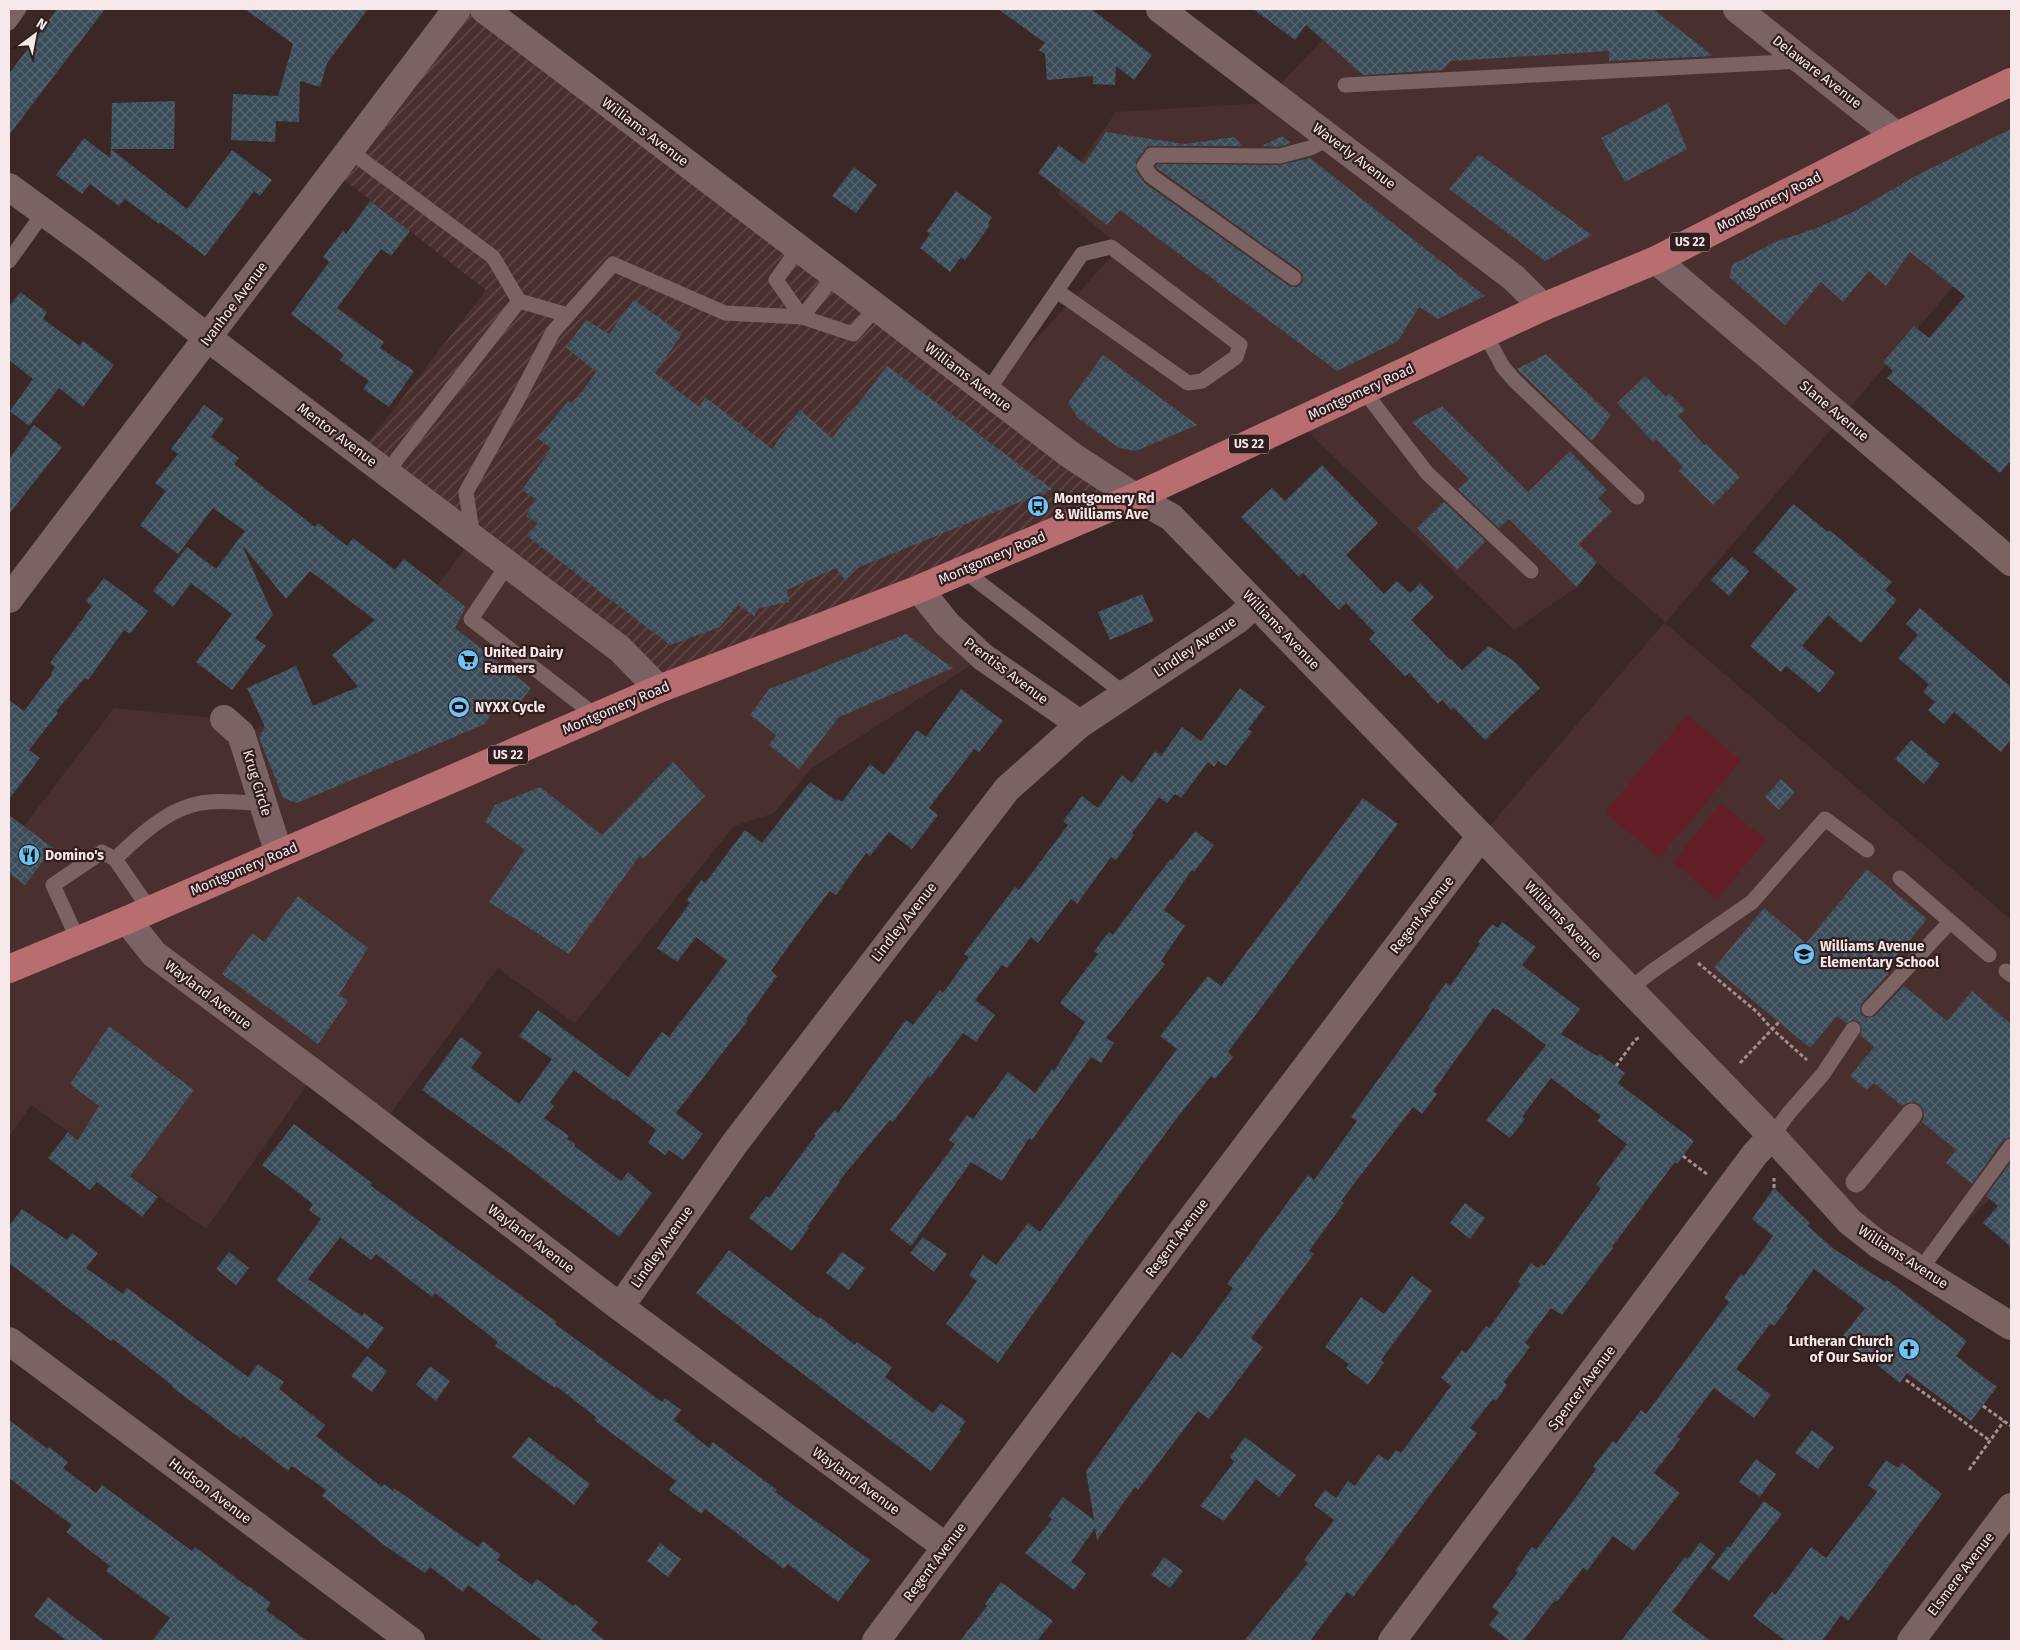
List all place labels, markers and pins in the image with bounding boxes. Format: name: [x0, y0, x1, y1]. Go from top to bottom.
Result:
place label: Montgomery Rd & Williams Ave: [1054, 490, 1155, 523]
bus stop icon: Montgomery Rd & Williams Ave: [1026, 494, 1050, 518]
place label: United Dairy Farmers: [484, 644, 564, 677]
supermarket icon: United Dairy Farmers: [456, 648, 480, 672]
sports icon: NYXX Cycle: [447, 695, 471, 719]
place label: NYXX Cycle: [475, 699, 545, 716]
restaurant icon: Domino's: [17, 843, 41, 867]
place label: Domino's: [45, 847, 104, 864]
place label: Williams Avenue Elementary School: [1820, 938, 1940, 971]
school or university icon: Williams Avenue Elementary School: [1792, 942, 1816, 966]
place label: Lutheran Church of Our Savior: [1789, 1333, 1893, 1366]
church icon: Lutheran Church of Our Savior: [1897, 1337, 1921, 1361]

